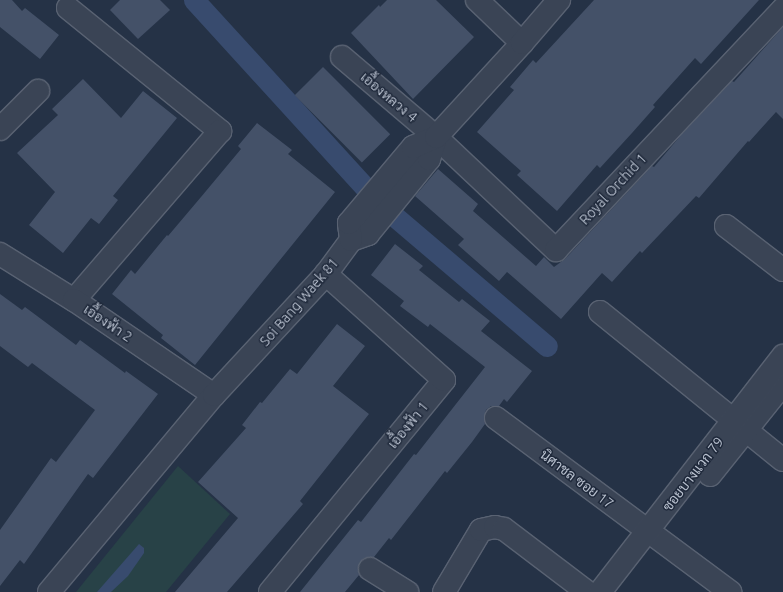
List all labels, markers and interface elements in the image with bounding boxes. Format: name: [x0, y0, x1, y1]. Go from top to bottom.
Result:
street label: เอื้องหลวง 4: [357, 68, 421, 126]
street label: Royal Orchid 1: [576, 150, 650, 228]
street label: Soi Bang Waek 81: [256, 255, 342, 349]
street label: เอื้องฟ้า 2: [80, 301, 136, 345]
street label: เอื้องฟ้า 1: [384, 398, 432, 452]
street label: ซอยบางแวก 79: [659, 434, 727, 514]
street label: นิศาชล ซอย 17: [537, 446, 617, 512]

